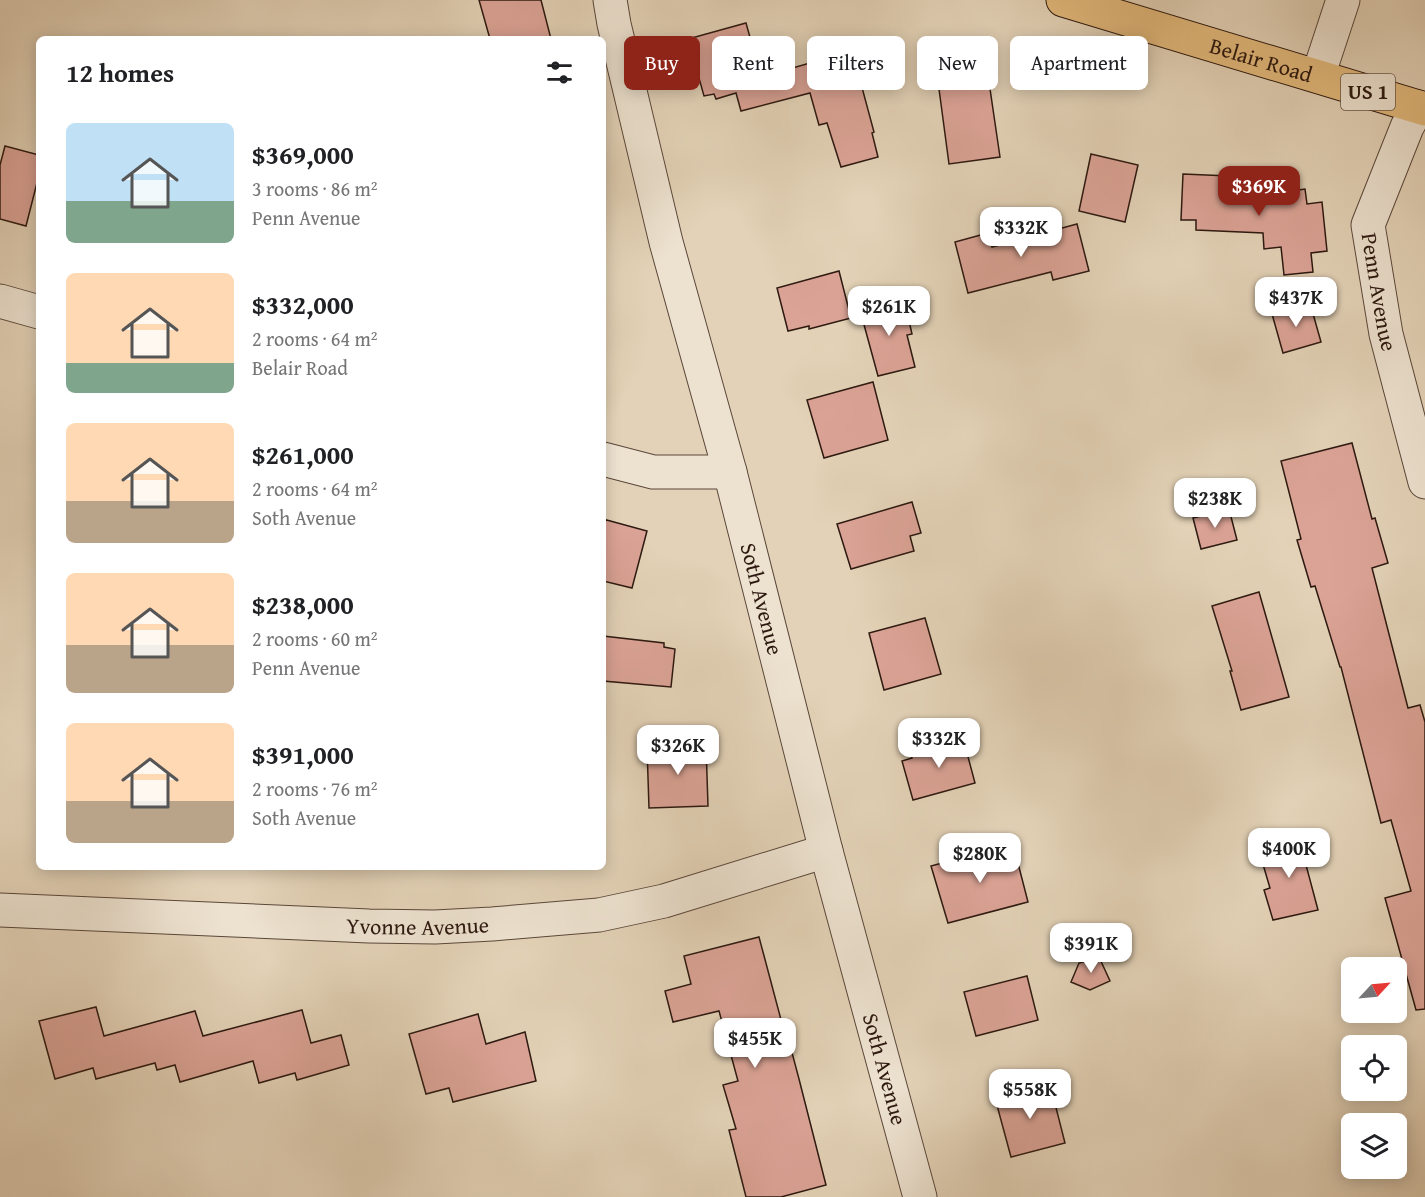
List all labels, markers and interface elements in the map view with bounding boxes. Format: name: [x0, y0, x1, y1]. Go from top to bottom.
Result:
street label: Belair Road: [1206, 29, 1317, 90]
chip: Buy: [624, 36, 700, 90]
chip: Rent: [712, 36, 795, 90]
chip: Filters: [807, 36, 905, 90]
chip: New: [917, 36, 998, 90]
chip: Apartment: [1010, 36, 1148, 90]
text: 12 homes: [66, 53, 174, 92]
icon: filters: [543, 56, 576, 89]
road number: US 1: [1341, 74, 1395, 110]
text: $369,000: [252, 135, 354, 174]
icon: home: [114, 147, 186, 219]
pin: $369K: [1217, 166, 1301, 217]
text: $369K: [1232, 171, 1286, 200]
text: 3 rooms · 86 m²: [252, 174, 378, 203]
text: Penn Avenue: [252, 203, 360, 232]
pin: $332K: [979, 207, 1063, 258]
text: $332K: [994, 212, 1048, 241]
street label: Penn Avenue: [1354, 230, 1406, 354]
pin: $437K: [1254, 277, 1338, 328]
text: $437K: [1269, 282, 1323, 311]
text: $332,000: [252, 285, 354, 324]
pin: $261K: [847, 286, 931, 337]
text: $261K: [862, 291, 916, 320]
icon: home: [114, 297, 186, 369]
text: 2 rooms · 64 m²: [252, 324, 378, 353]
text: Belair Road: [252, 353, 348, 382]
text: $261,000: [252, 435, 354, 474]
icon: home: [114, 447, 186, 519]
text: 2 rooms · 64 m²: [252, 474, 378, 503]
pin: $238K: [1173, 478, 1257, 529]
text: $238K: [1188, 483, 1242, 512]
text: Soth Avenue: [252, 503, 356, 532]
street label: Soth Avenue: [733, 539, 792, 658]
text: $238,000: [252, 585, 354, 624]
icon: home: [114, 597, 186, 669]
text: 2 rooms · 60 m²: [252, 624, 378, 653]
text: Penn Avenue: [252, 653, 360, 682]
pin: $332K: [897, 718, 981, 769]
text: $332K: [912, 723, 966, 752]
pin: $326K: [636, 725, 720, 776]
text: $326K: [651, 730, 705, 759]
text: $391,000: [252, 735, 354, 774]
icon: home: [114, 747, 186, 819]
text: 2 rooms · 76 m²: [252, 774, 378, 803]
text: Soth Avenue: [252, 803, 356, 832]
pin: $400K: [1247, 828, 1331, 879]
pin: $280K: [938, 833, 1022, 884]
text: $400K: [1262, 833, 1316, 862]
text: $280K: [953, 838, 1007, 867]
street label: Yvonne Avenue: [346, 908, 490, 943]
pin: $391K: [1049, 923, 1133, 974]
text: $391K: [1064, 928, 1118, 957]
north arrow: [1341, 957, 1407, 1023]
map controls: [1341, 957, 1407, 1179]
street label: Soth Avenue: [855, 1009, 916, 1128]
pin: $455K: [713, 1018, 797, 1069]
text: $455K: [728, 1023, 782, 1052]
button: locate: [1341, 1035, 1407, 1101]
pin: $558K: [988, 1069, 1072, 1120]
text: $558K: [1003, 1074, 1057, 1103]
button: layers: [1341, 1113, 1407, 1179]

